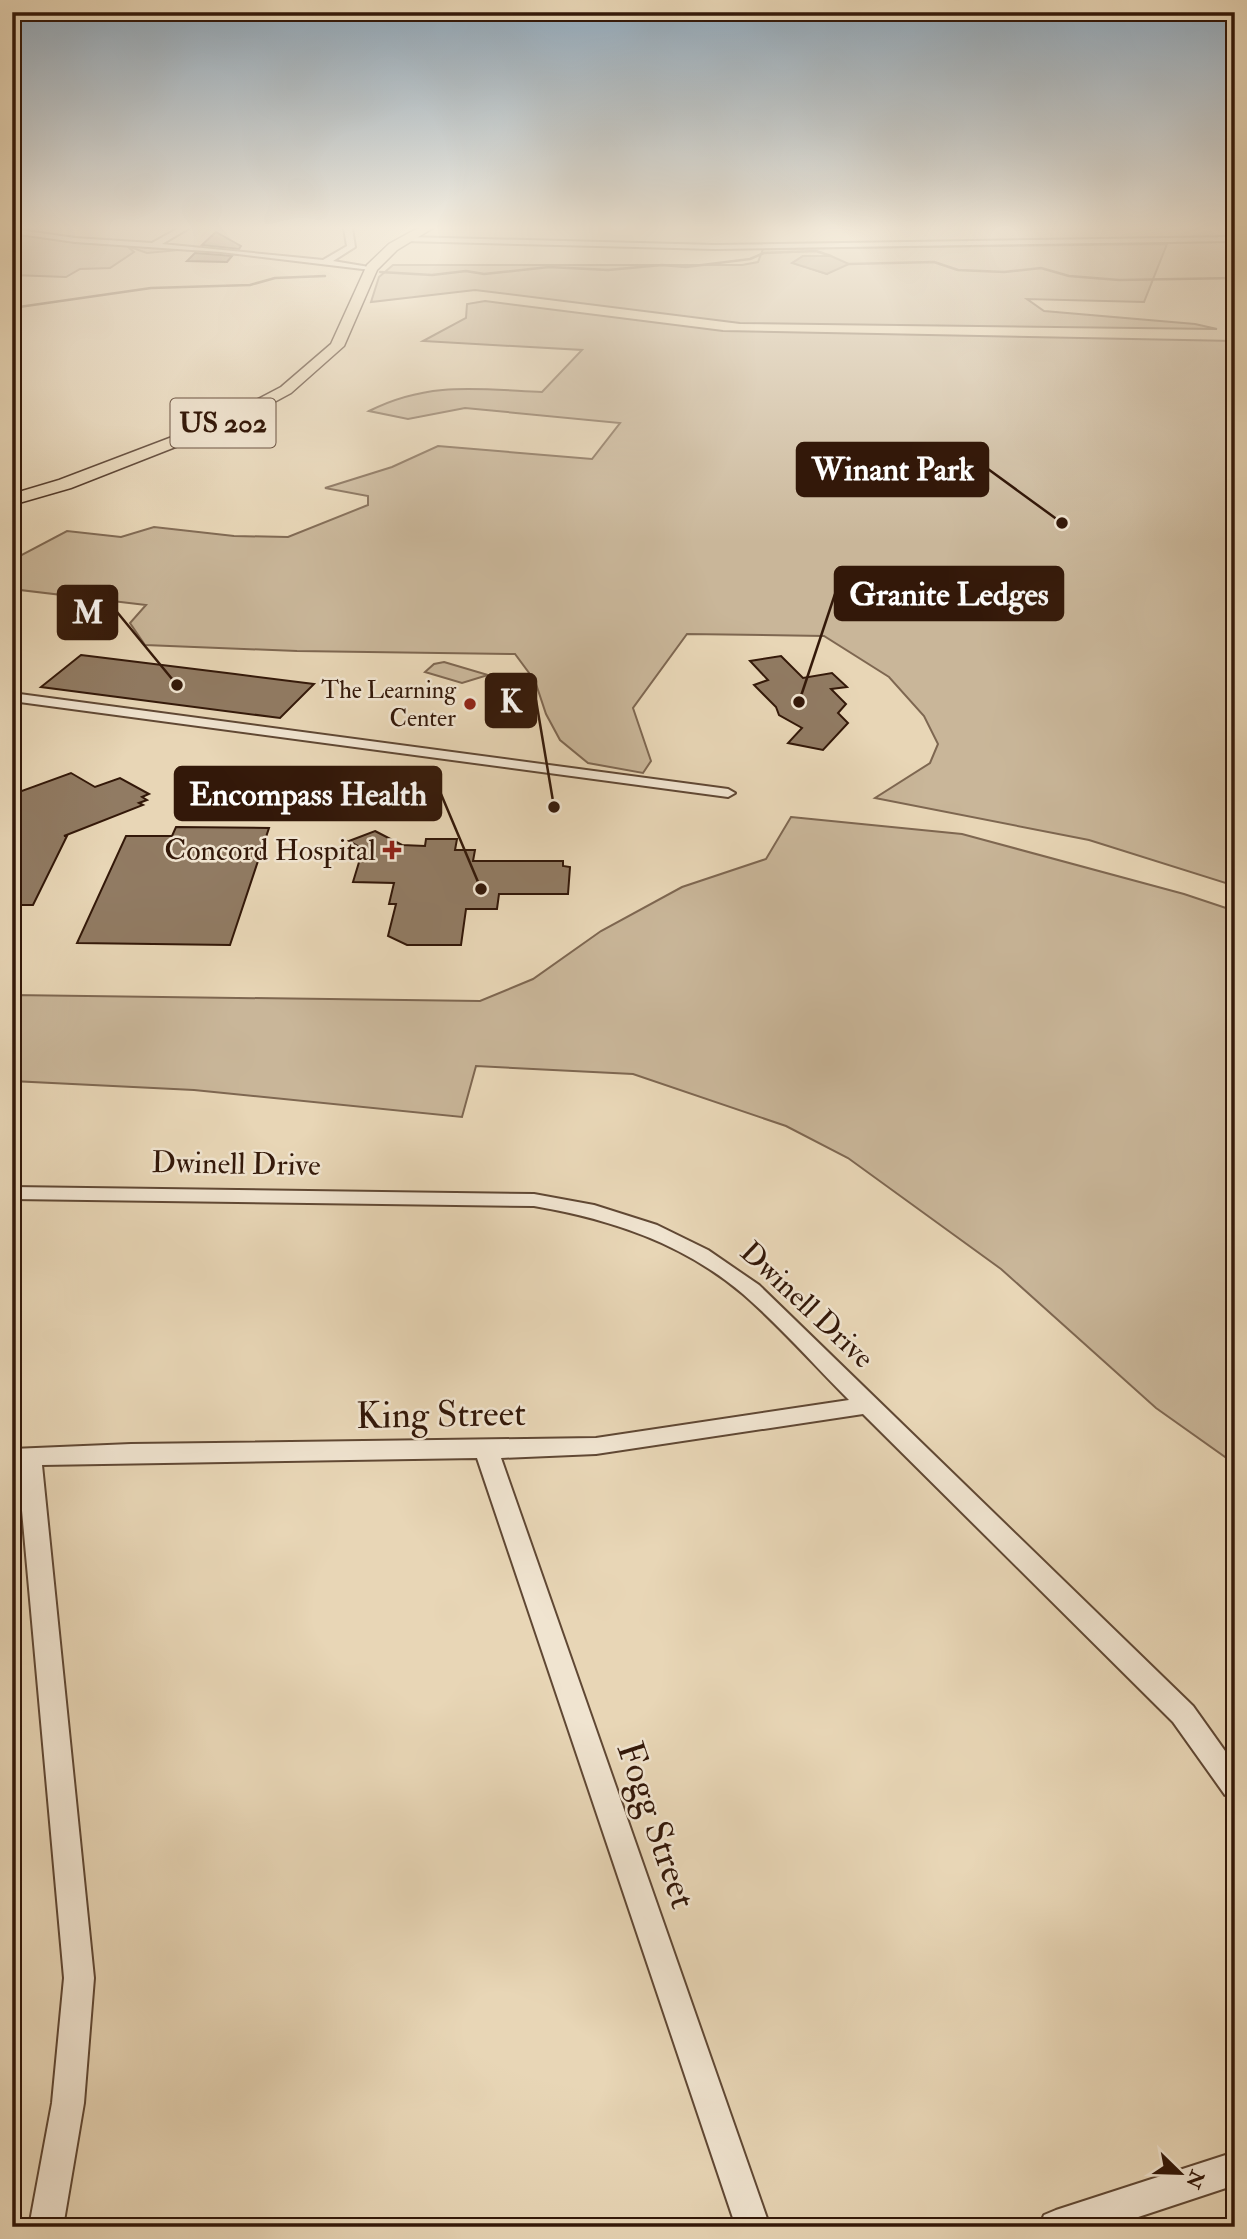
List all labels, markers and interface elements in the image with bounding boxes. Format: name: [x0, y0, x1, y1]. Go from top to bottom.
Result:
road number: US 202: [170, 398, 276, 448]
callout: Winant Park: [797, 443, 988, 496]
text: Winant Park: [811, 450, 975, 490]
callout: Granite Ledges: [835, 567, 1063, 620]
text: Granite Ledges: [849, 575, 1049, 615]
callout: M: [58, 586, 117, 639]
text: M: [72, 593, 104, 633]
callout: K: [486, 674, 536, 727]
place label: The Learning Center: [321, 675, 457, 734]
text: K: [500, 682, 524, 722]
marker: The Learning Center: [462, 696, 478, 712]
callout: Encompass Health: [175, 767, 441, 820]
text: Encompass Health: [189, 775, 427, 815]
place label: Concord Hospital: [164, 832, 376, 869]
marker: Concord Hospital: [382, 840, 402, 860]
street label: Dwinell Drive: [151, 1144, 321, 1184]
street label: Dwinell Drive: [732, 1234, 882, 1376]
street label: King Street: [356, 1390, 526, 1440]
street label: Fogg Street: [606, 1735, 706, 1915]
north arrow: [1146, 2138, 1216, 2208]
text: N: [1180, 2166, 1209, 2193]

